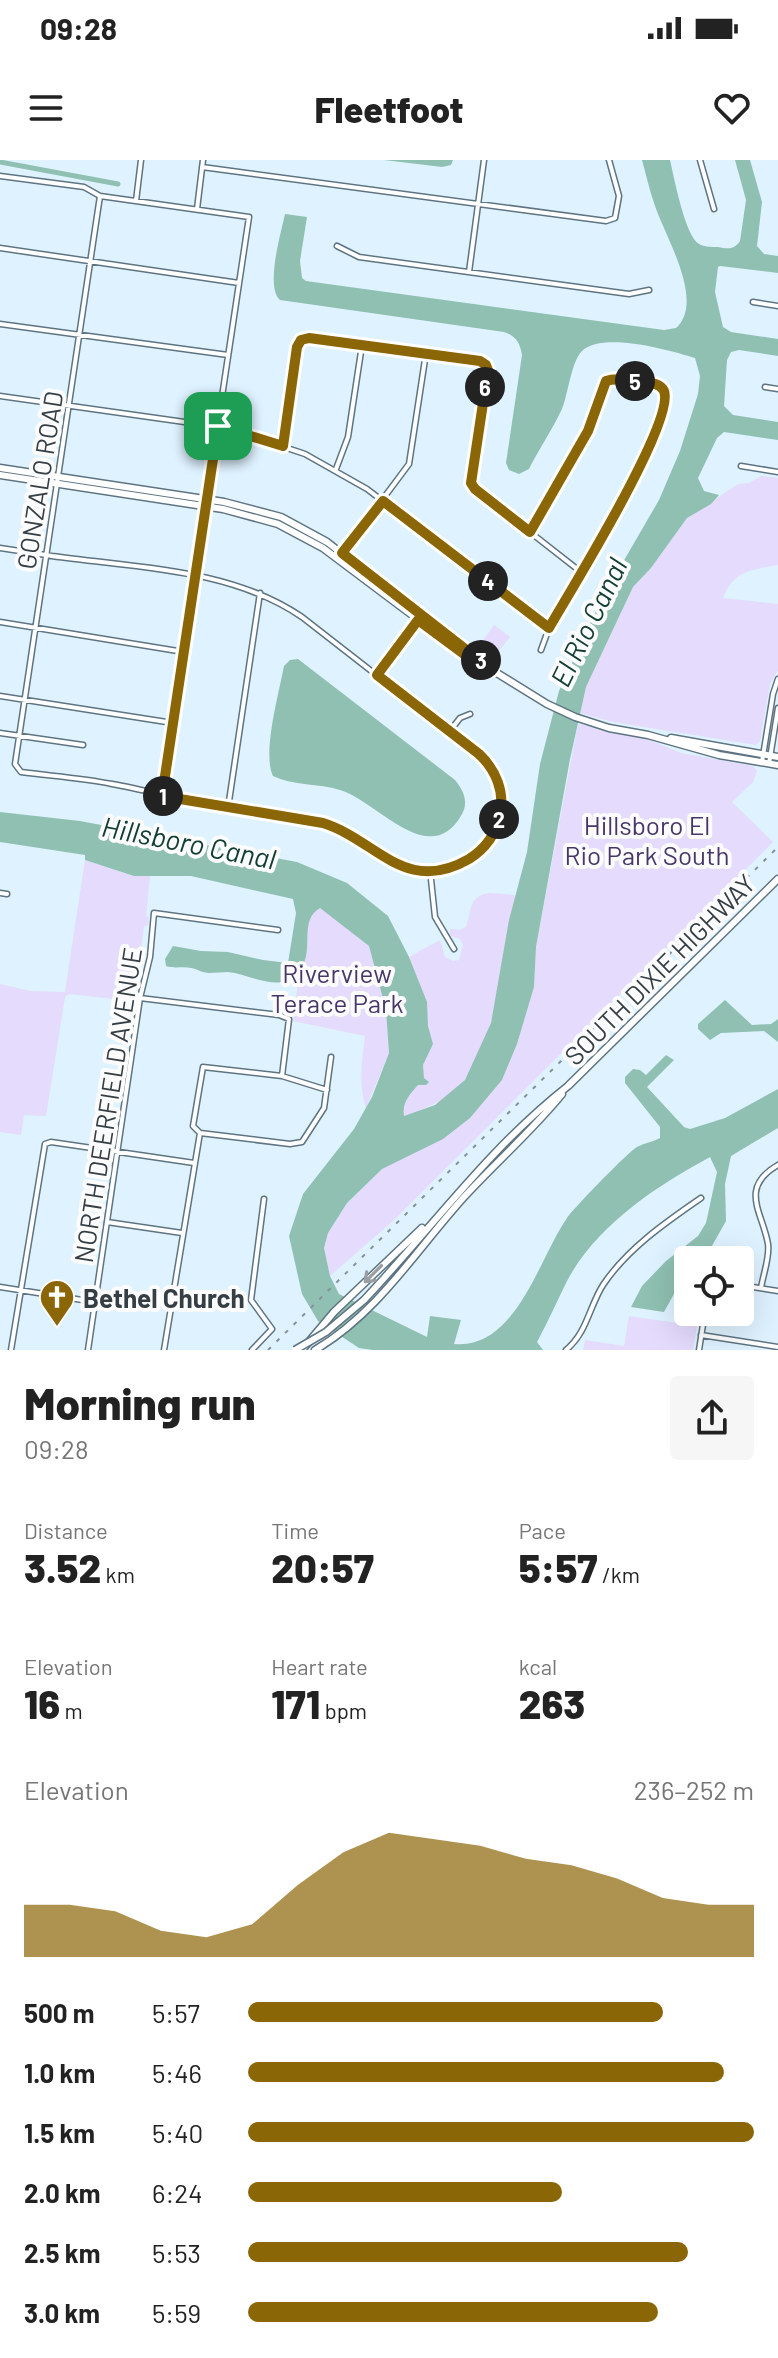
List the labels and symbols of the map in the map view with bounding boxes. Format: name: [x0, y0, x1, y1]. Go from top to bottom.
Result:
pin: 5: [615, 361, 655, 401]
pin: 6: [465, 367, 505, 407]
street label: GONZALO ROAD: [10, 389, 68, 571]
pin: [184, 392, 252, 460]
water label: El Rio Canal: [542, 552, 634, 692]
pin: 4: [468, 561, 508, 601]
pin: 3: [461, 640, 501, 680]
pin: 1: [143, 776, 183, 816]
pin: 2: [479, 799, 519, 839]
water label: Hillsboro Canal: [99, 808, 279, 876]
park label: Hillsboro El Rio Park South: [565, 809, 729, 870]
street label: SOUTH DIXIE HIGHWAY: [557, 867, 761, 1071]
street label: NORTH DEERFIELD AVENUE: [67, 945, 147, 1265]
park label: Riverview Terace Park: [270, 957, 404, 1018]
one-way arrow: [364, 1264, 383, 1283]
church icon: Bethel Church: [38, 1278, 76, 1328]
place label: Bethel Church: [83, 1282, 245, 1313]

